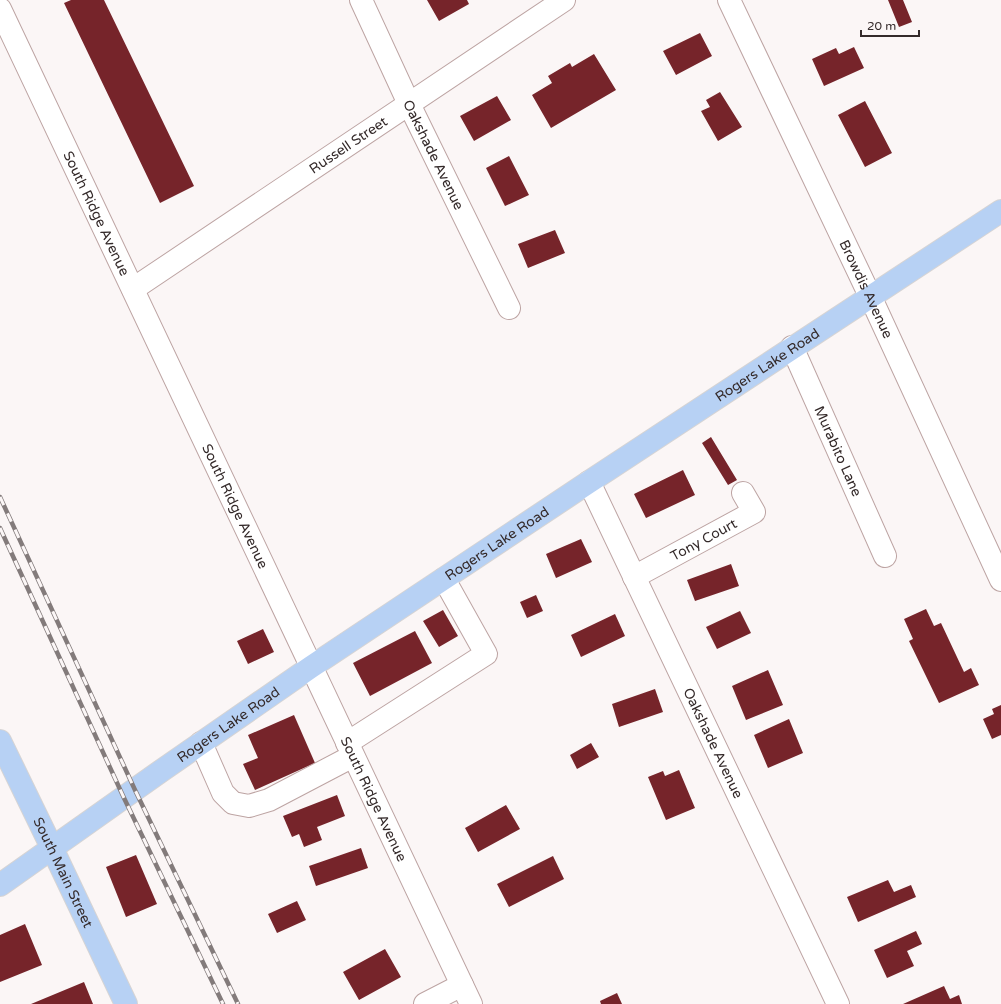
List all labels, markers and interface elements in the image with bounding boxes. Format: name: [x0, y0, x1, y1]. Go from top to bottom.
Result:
scale bar: [861, 12, 919, 38]
text: 20 m: [867, 19, 896, 33]
street label: Oakshade Avenue: [400, 97, 468, 213]
street label: Russell Street: [306, 112, 391, 177]
street label: South Ridge Avenue: [60, 148, 134, 278]
street label: Browdis Avenue: [836, 237, 897, 341]
street label: Rogers Lake Road: [712, 324, 823, 405]
street label: Murabito Lane: [811, 403, 866, 499]
street label: South Ridge Avenue: [199, 441, 272, 571]
street label: Rogers Lake Road: [442, 503, 552, 584]
street label: Tony Court: [667, 514, 740, 564]
street label: Rogers Lake Road: [173, 683, 283, 766]
street label: Oakshade Avenue: [680, 685, 747, 801]
street label: South Ridge Avenue: [337, 734, 411, 864]
street label: South Main Street: [30, 814, 97, 931]

